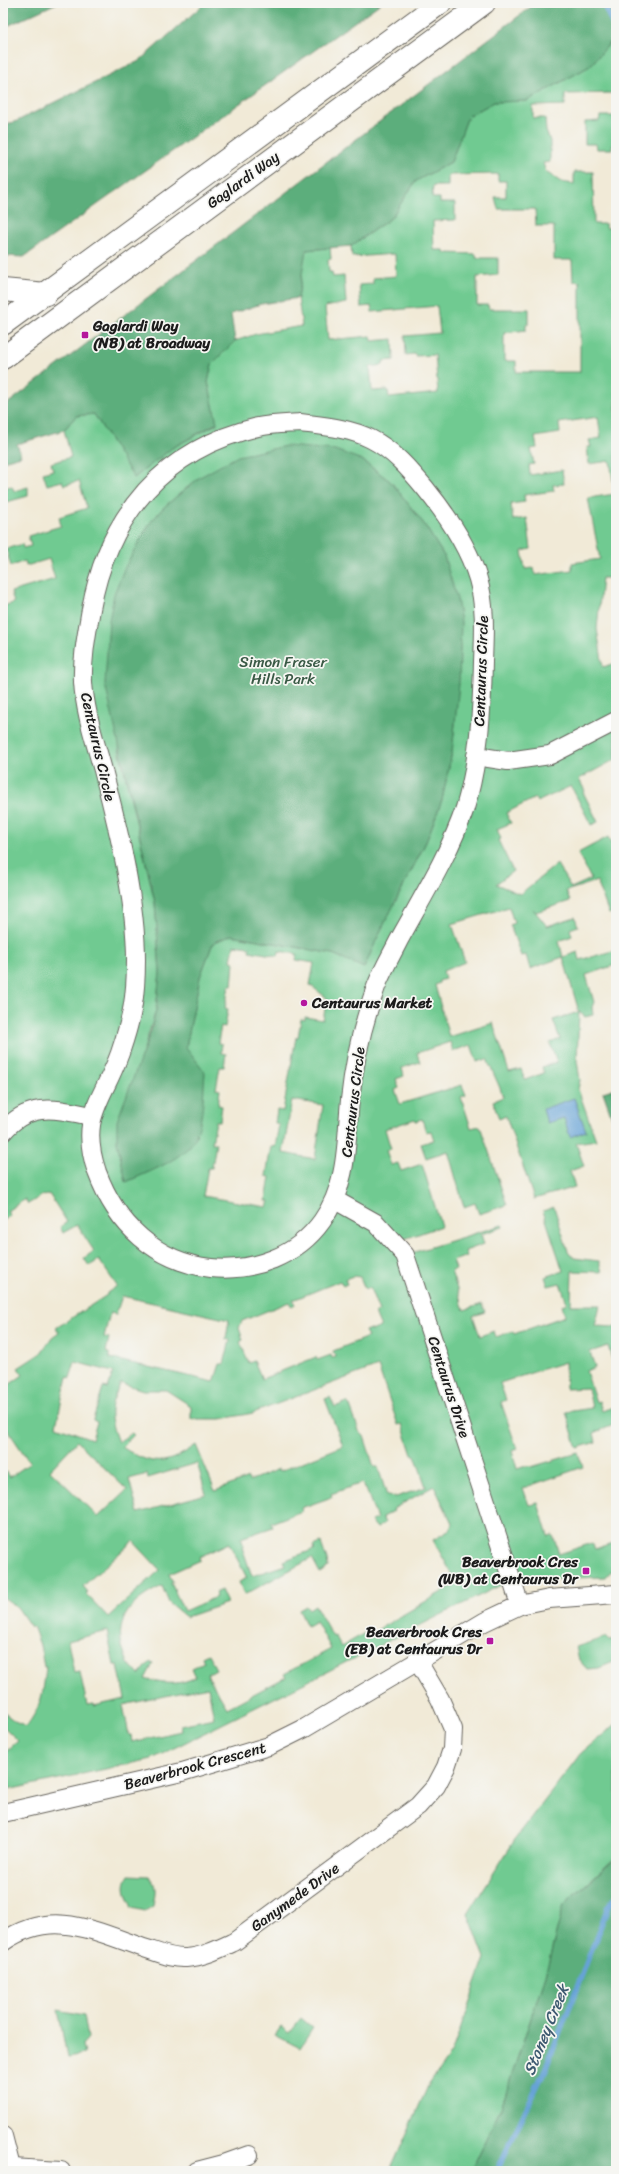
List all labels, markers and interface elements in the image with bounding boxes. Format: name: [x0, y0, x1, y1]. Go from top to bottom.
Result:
street label: Gaglardi Way: [201, 144, 285, 216]
place label: Gaglardi Way (NB) at Broadway: [92, 313, 211, 356]
marker: Gaglardi Way (NB) at Broadway: [80, 330, 90, 340]
street label: Centaurus Circle: [466, 615, 496, 727]
park label: Simon Fraser Hills Park: [239, 649, 327, 692]
street label: Centaurus Circle: [73, 690, 123, 804]
place label: Centaurus Market: [311, 990, 432, 1016]
marker: Centaurus Market: [299, 998, 309, 1008]
street label: Centaurus Circle: [333, 1045, 373, 1159]
street label: Centaurus Drive: [420, 1333, 478, 1441]
place label: Beaverbrook Cres (WB) at Centaurus Dr: [438, 1549, 580, 1592]
marker: Beaverbrook Cres (WB) at Centaurus Dr: [581, 1566, 591, 1576]
place label: Beaverbrook Cres (EB) at Centaurus Dr: [345, 1619, 484, 1662]
marker: Beaverbrook Cres (EB) at Centaurus Dr: [485, 1636, 495, 1646]
street label: Beaverbrook Crescent: [121, 1734, 269, 1797]
street label: Ganymede Drive: [245, 1855, 345, 1938]
water label: Stoney Creek: [515, 1978, 578, 2080]

